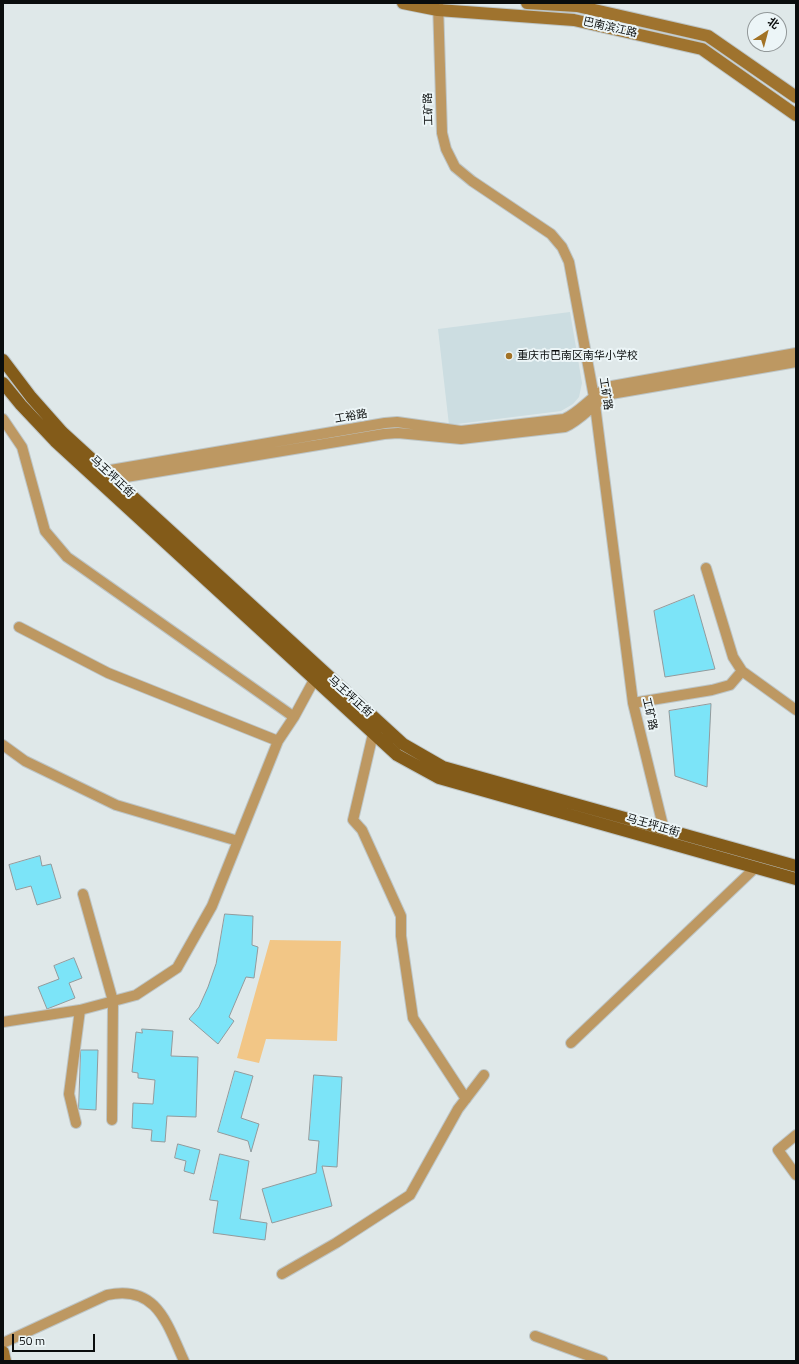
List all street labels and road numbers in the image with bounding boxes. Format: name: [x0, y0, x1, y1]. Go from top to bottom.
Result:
street label: 巴南滨江路: [582, 15, 638, 41]
street label: 工矿路: [422, 92, 436, 126]
street label: 工矿路: [596, 377, 614, 411]
street label: 工裕路: [334, 408, 368, 426]
street label: 马王坪正街: [87, 453, 137, 501]
street label: 马王坪正街: [325, 674, 375, 720]
street label: 工矿路: [639, 696, 659, 732]
street label: 马王坪正街: [625, 812, 681, 840]

